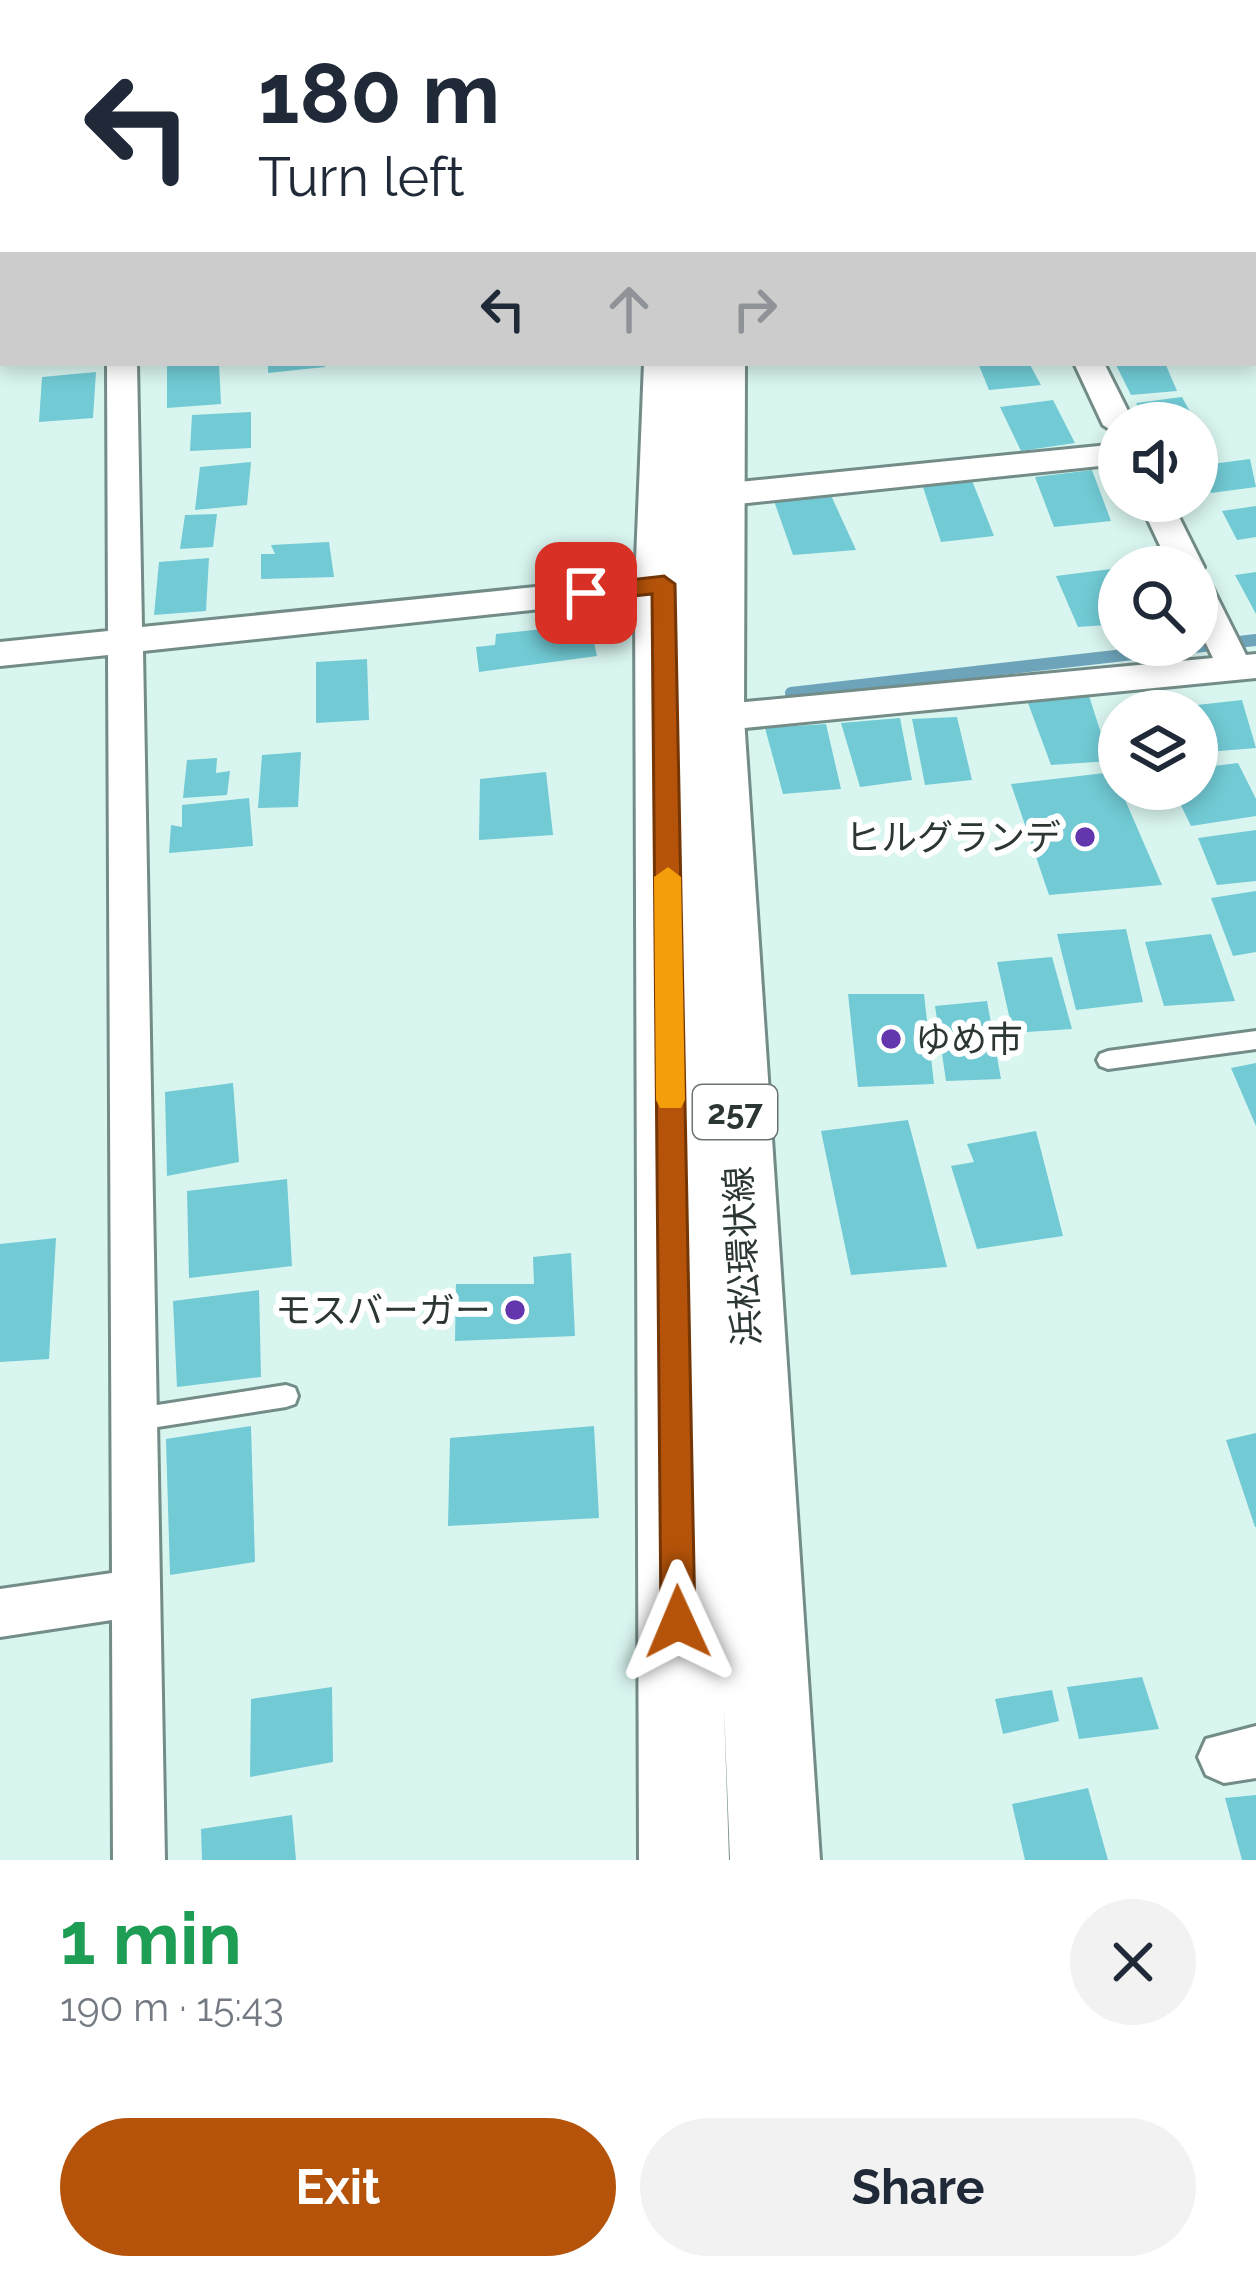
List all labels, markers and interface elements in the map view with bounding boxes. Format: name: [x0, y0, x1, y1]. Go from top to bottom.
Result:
text: 180 m: [258, 44, 500, 143]
icon: left: [60, 48, 216, 204]
text: Turn left: [258, 145, 465, 209]
icon: left: [470, 276, 536, 342]
icon: ahead: [596, 276, 662, 342]
icon: right: [722, 276, 788, 342]
map controls: [1098, 402, 1218, 810]
button: sound: [1098, 402, 1218, 522]
pin: [535, 542, 637, 644]
button: search: [1098, 546, 1218, 666]
icon: arrive: [553, 560, 619, 626]
button: layers: [1098, 690, 1218, 810]
place label: ヒルグランデ: [845, 816, 1061, 858]
marker: ヒルグランデ: [1072, 824, 1098, 850]
place label: ゆめ市: [915, 1018, 1023, 1060]
marker: ゆめ市: [878, 1026, 904, 1052]
road number: 257: [693, 1085, 777, 1139]
street label: 浜松環状線: [716, 1165, 768, 1347]
place label: モスバーガー: [275, 1289, 491, 1331]
marker: モスバーガー: [502, 1297, 528, 1323]
position arrow: [615, 1559, 741, 1685]
text: 1 min: [60, 1896, 242, 1981]
button: close: [1070, 1899, 1196, 2025]
text: 190 m · 15:43: [60, 1984, 284, 2030]
button: Exit: [60, 2118, 616, 2256]
button: Share: [640, 2118, 1196, 2256]

